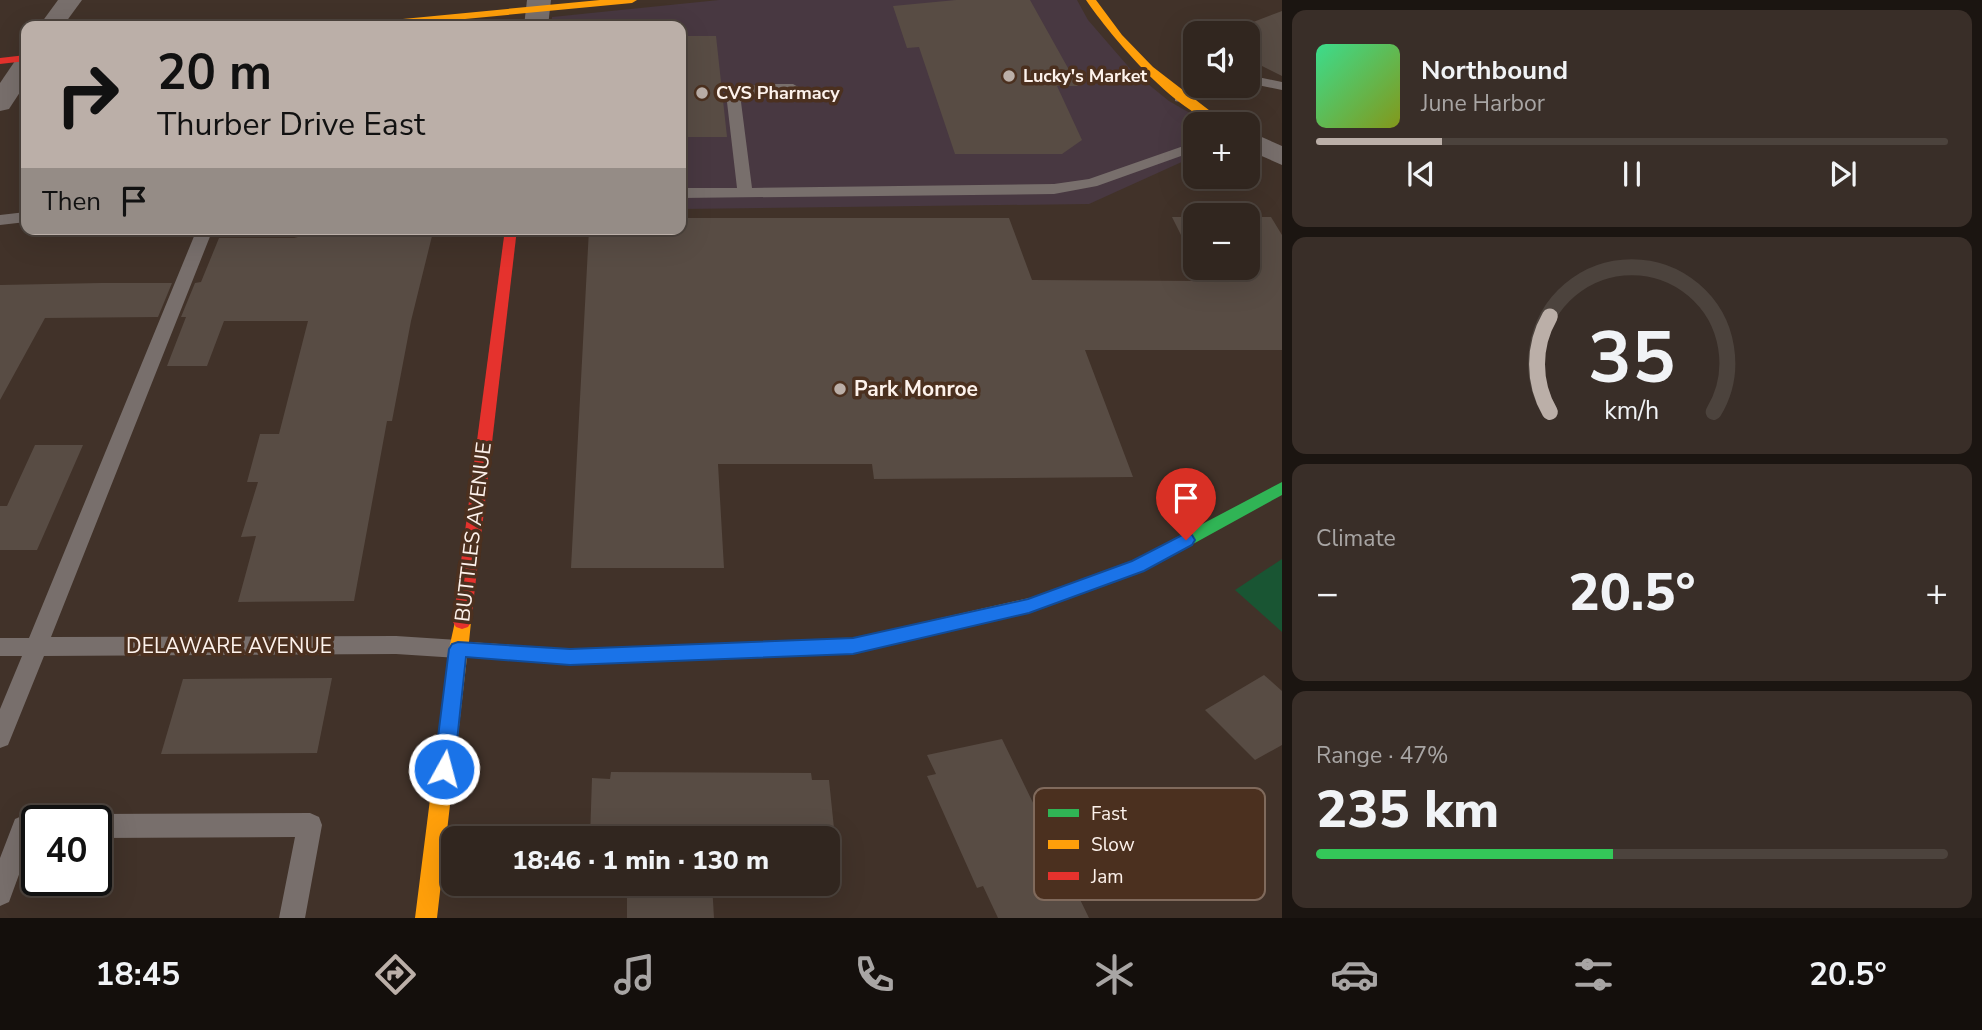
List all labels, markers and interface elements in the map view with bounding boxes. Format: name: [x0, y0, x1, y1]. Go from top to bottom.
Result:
map controls: [1183, 21, 1260, 280]
button: sound: [1183, 21, 1260, 98]
text: 20 m: [157, 39, 272, 106]
icon: right: [42, 49, 133, 140]
text: Northbound: [1421, 53, 1568, 88]
place label: Lucky's Market: [1023, 64, 1147, 88]
marker: Lucky's Market: [1001, 68, 1017, 84]
place label: CVS Pharmacy: [716, 81, 840, 105]
marker: CVS Pharmacy: [694, 85, 710, 101]
text: June Harbor: [1421, 88, 1545, 119]
text: Thurber Drive East: [157, 103, 425, 146]
button: +: [1183, 112, 1260, 189]
icon: previous: [1402, 155, 1440, 193]
icon: pause: [1613, 155, 1651, 193]
icon: next: [1824, 155, 1862, 193]
icon: arrive: [115, 182, 153, 220]
text: Then: [42, 184, 101, 219]
button: −: [1183, 203, 1260, 280]
text: 35: [1588, 308, 1676, 408]
place label: Park Monroe: [854, 375, 978, 403]
marker: Park Monroe: [832, 381, 848, 397]
text: km/h: [1604, 393, 1660, 427]
street label: BUTTLES AVENUE: [448, 441, 498, 623]
pin: [1156, 468, 1216, 540]
icon: arrive: [1167, 479, 1205, 517]
text: Climate: [1316, 523, 1396, 554]
text: 20.5°: [1568, 557, 1696, 628]
text: −: [1316, 568, 1339, 619]
text: +: [1925, 568, 1948, 619]
street label: DELAWARE AVENUE: [126, 632, 332, 660]
position arrow: [407, 732, 481, 806]
text: Range · 47%: [1316, 740, 1448, 771]
text: 235 km: [1316, 774, 1499, 845]
legend: [1034, 788, 1265, 900]
text: Fast: [1091, 801, 1127, 827]
speed limit sign: 40: [21, 805, 112, 896]
text: Slow: [1091, 832, 1135, 858]
text: 18:46 · 1 min · 130 m: [512, 843, 769, 878]
text: Jam: [1090, 864, 1124, 890]
icon: directions: [371, 950, 420, 999]
icon: music: [610, 950, 659, 999]
icon: phone: [850, 950, 899, 999]
icon: climate: [1090, 950, 1139, 999]
icon: car: [1330, 950, 1379, 999]
icon: filters: [1569, 950, 1618, 999]
text: 18:45: [95, 953, 180, 996]
text: 20.5°: [1809, 953, 1887, 996]

